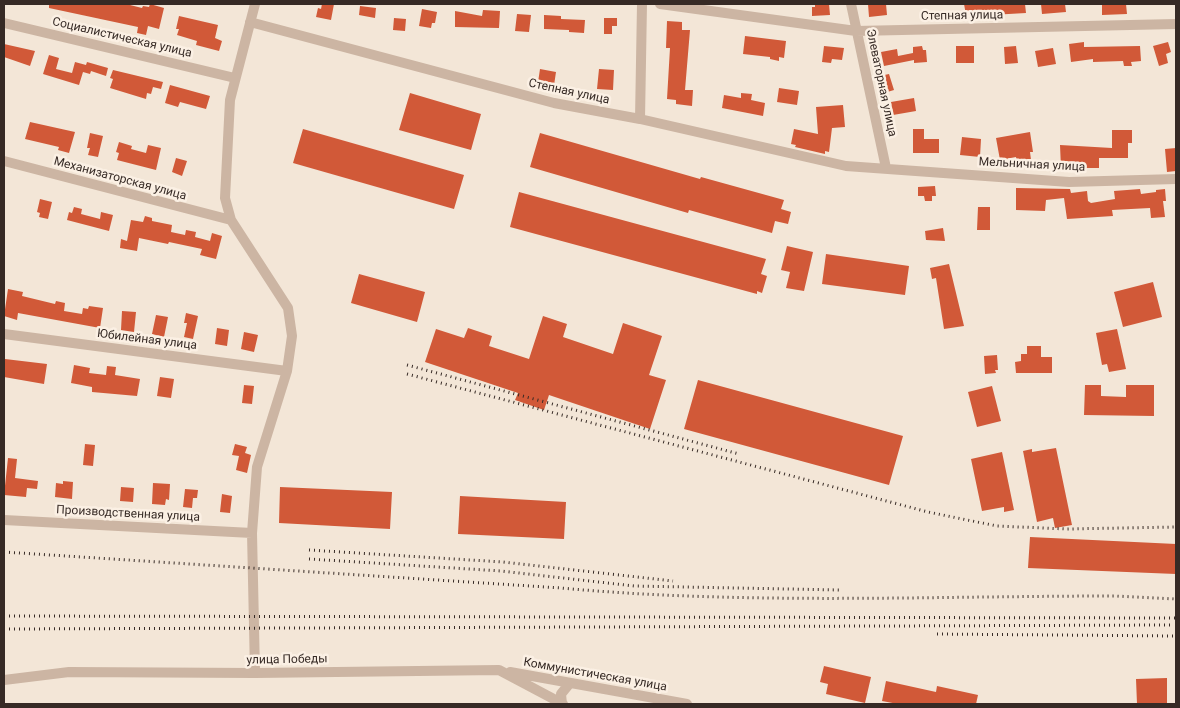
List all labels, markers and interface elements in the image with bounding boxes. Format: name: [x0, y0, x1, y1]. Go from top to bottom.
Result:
street label: Степная улица: [921, 8, 1003, 24]
street label: Социалистическая улица: [51, 15, 193, 61]
street label: Элеваторная улица: [863, 28, 899, 138]
street label: Степная улица: [527, 76, 611, 108]
street label: Механизаторская улица: [52, 154, 188, 204]
street label: Мельничная улица: [978, 155, 1086, 175]
street label: Юбилейная улица: [96, 327, 198, 353]
street label: Производственная улица: [56, 503, 200, 525]
street label: улица Победы: [246, 652, 328, 668]
street label: Коммунистическая улица: [522, 655, 668, 695]

